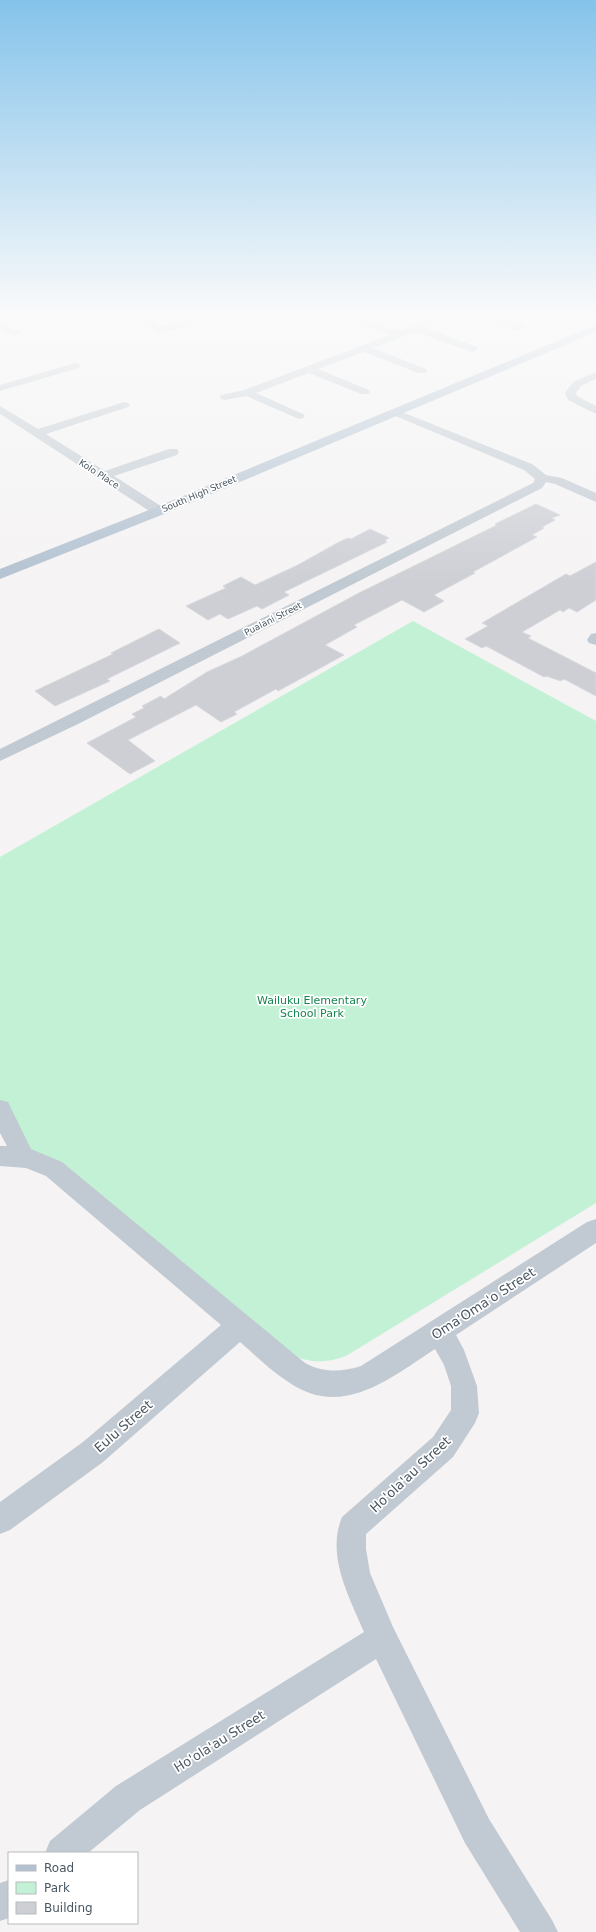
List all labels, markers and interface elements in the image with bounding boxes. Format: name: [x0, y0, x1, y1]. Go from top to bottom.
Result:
street label: Kolo Place: [77, 457, 121, 491]
street label: South High Street: [160, 474, 238, 514]
street label: Pualani Street: [243, 600, 304, 638]
park label: Wailuku Elementary School Park: [257, 994, 367, 1020]
street label: Oma'Oma'o Street: [429, 1264, 538, 1343]
street label: Eulu Street: [91, 1397, 155, 1456]
street label: Ho'ola'au Street: [367, 1433, 454, 1515]
street label: Ho'ola'au Street: [171, 1707, 267, 1775]
legend: [8, 1852, 138, 1924]
text: Road: [44, 1861, 74, 1875]
text: Park: [44, 1881, 70, 1895]
text: Building: [44, 1901, 93, 1915]

